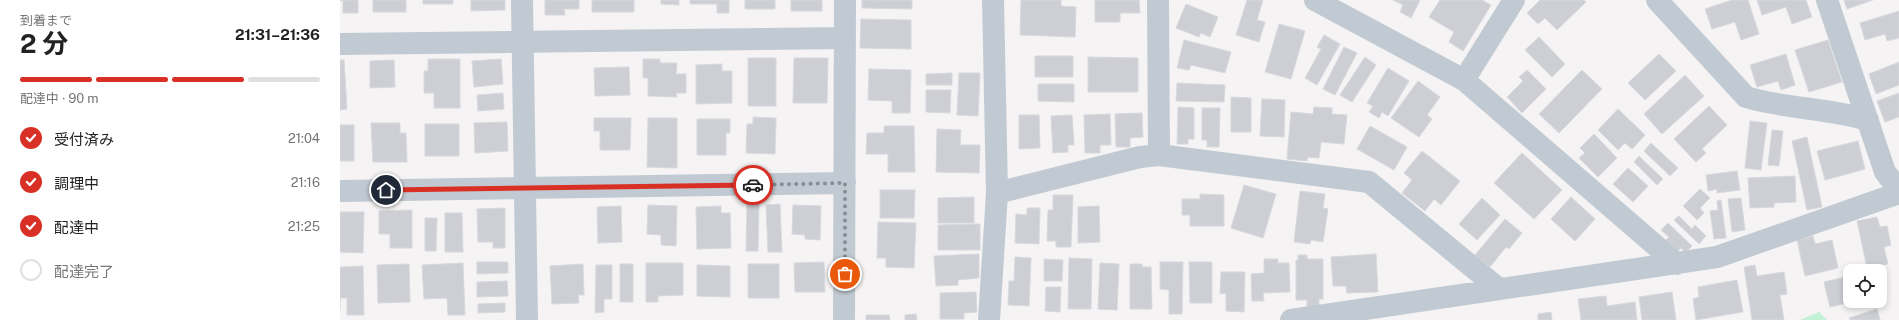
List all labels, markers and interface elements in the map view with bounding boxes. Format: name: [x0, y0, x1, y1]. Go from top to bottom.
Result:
text: 到着まで: [20, 13, 72, 28]
text: 21:31–21:36: [235, 26, 320, 43]
text: 2 分: [20, 28, 68, 59]
text: 配達中 · 90 m: [20, 91, 99, 106]
icon: check: [20, 127, 42, 149]
text: 受付済み: [54, 131, 114, 148]
text: 21:04: [288, 131, 320, 146]
courier: [733, 165, 773, 205]
icon: check: [20, 171, 42, 193]
pin: [369, 173, 403, 207]
icon: car: [742, 174, 764, 196]
text: 調理中: [54, 175, 99, 192]
text: 21:16: [291, 175, 320, 190]
icon: home: [375, 179, 397, 201]
icon: check: [20, 215, 42, 237]
text: 配達中: [54, 219, 99, 236]
text: 21:25: [288, 219, 320, 234]
pin: [828, 257, 862, 291]
text: 配達完了: [54, 263, 114, 280]
icon: bag: [834, 263, 856, 285]
map controls: [1843, 264, 1887, 308]
button: locate: [1843, 264, 1887, 308]

